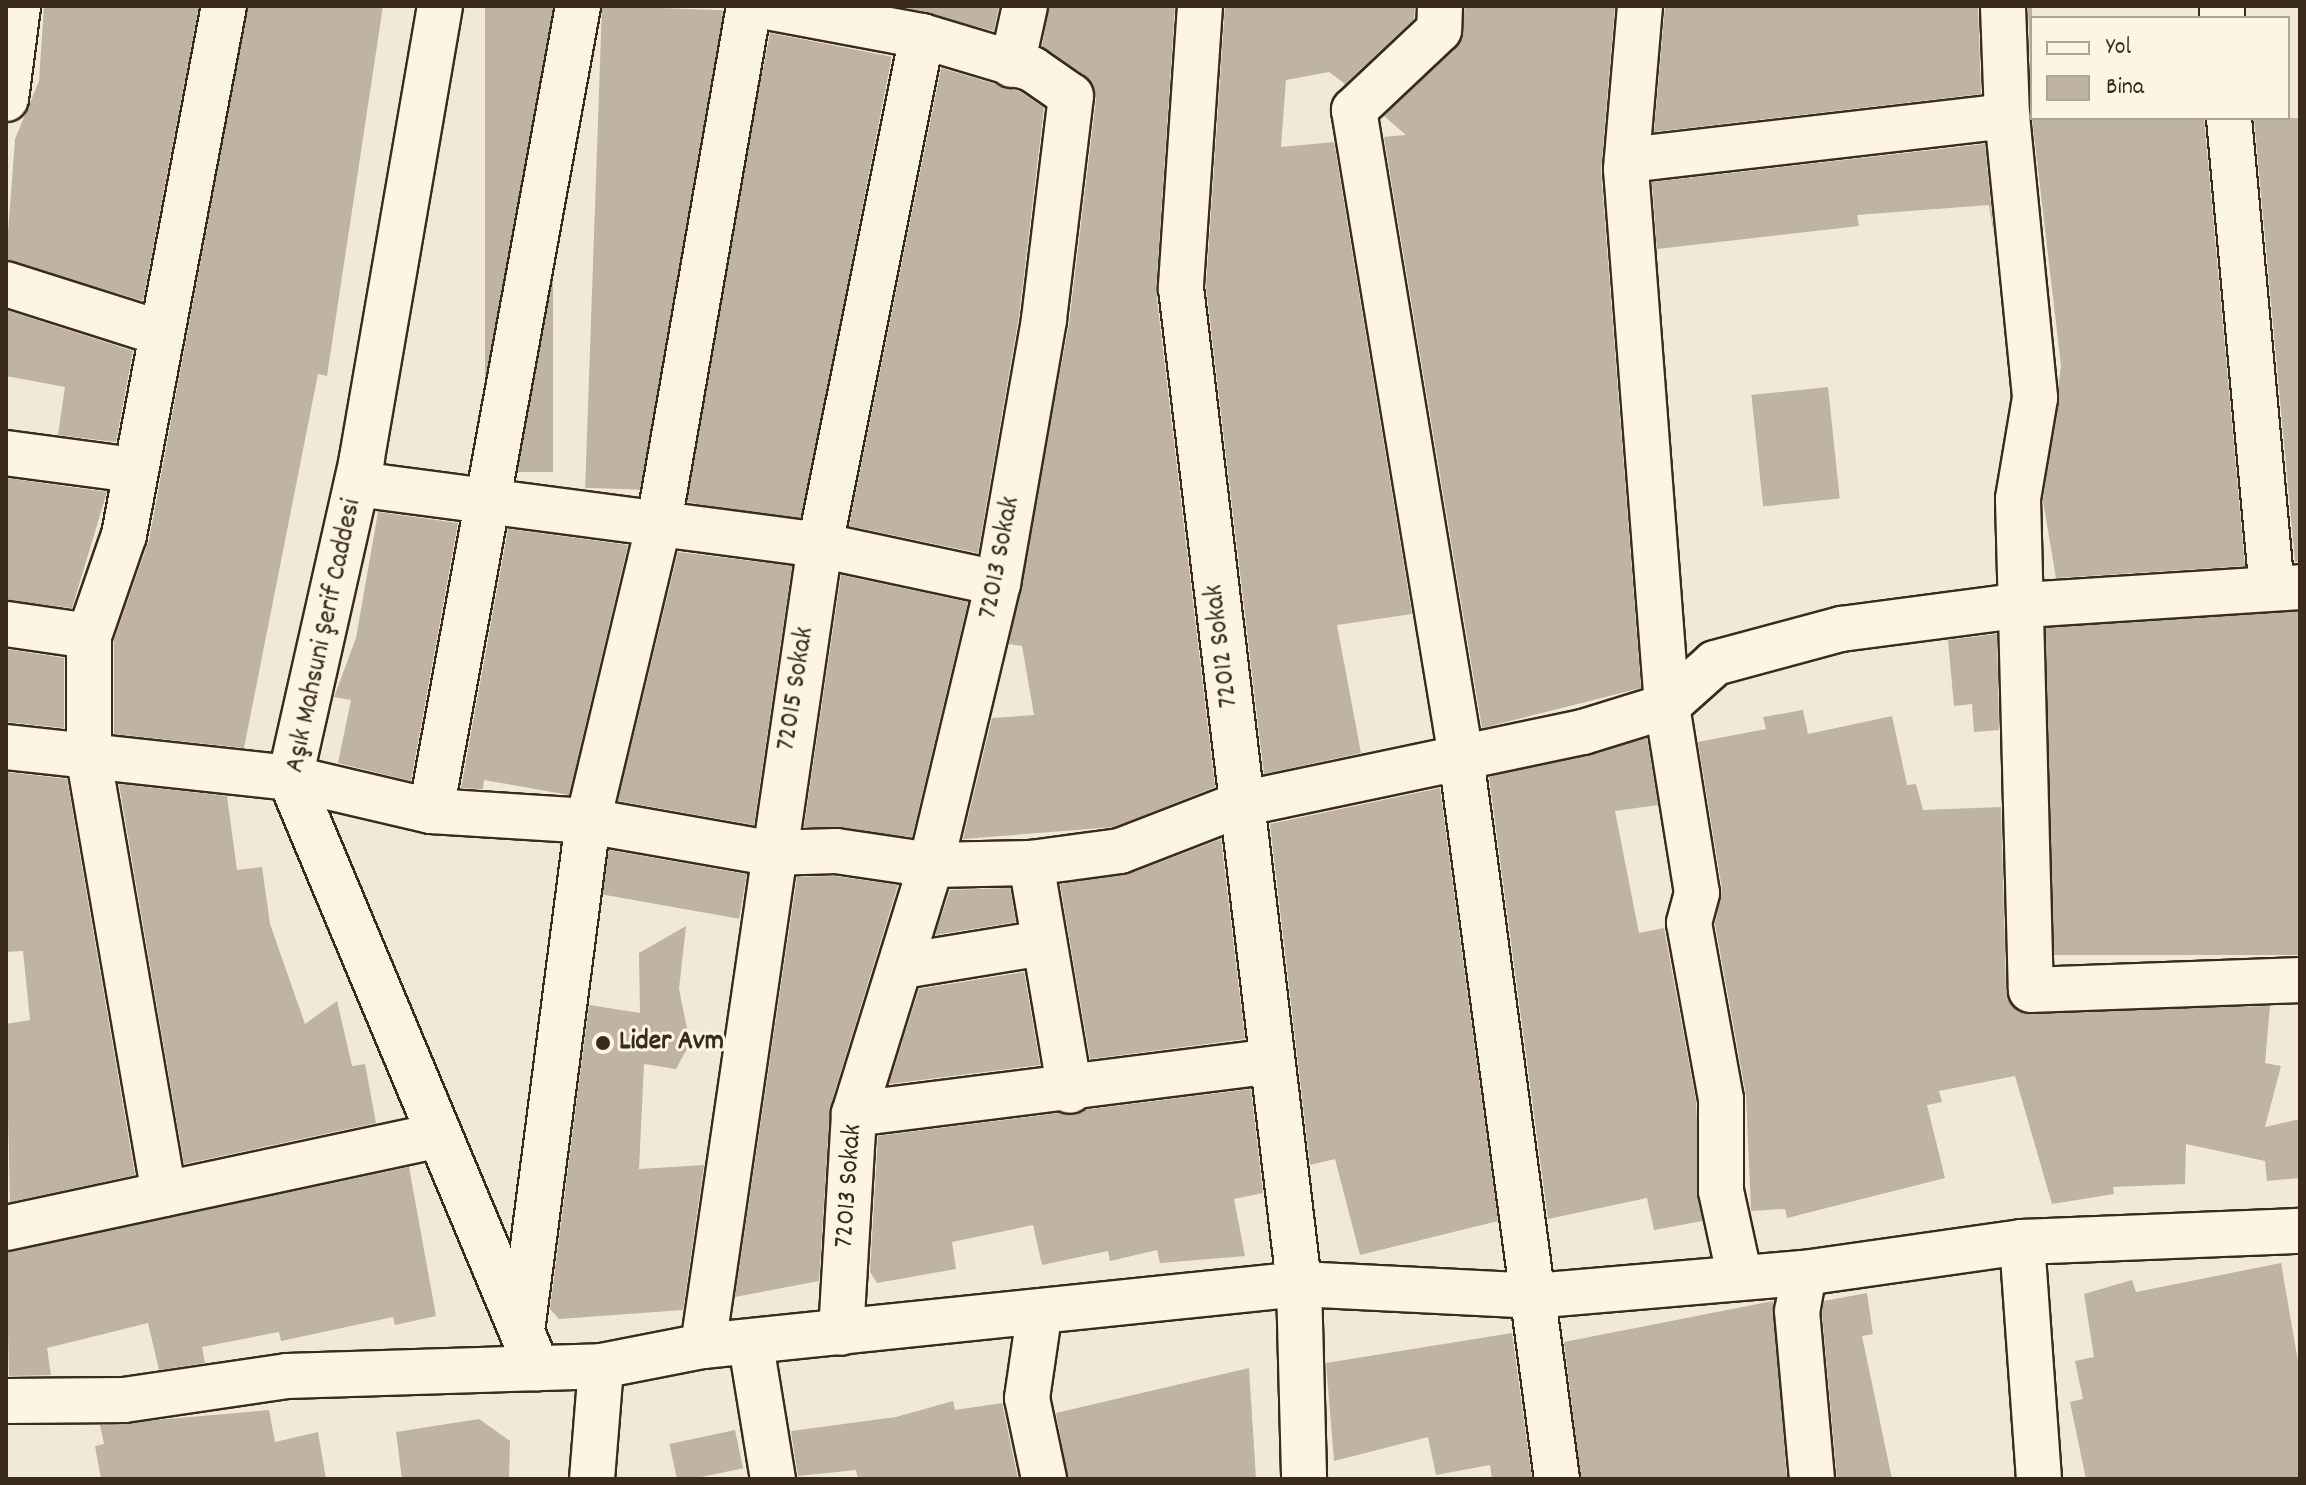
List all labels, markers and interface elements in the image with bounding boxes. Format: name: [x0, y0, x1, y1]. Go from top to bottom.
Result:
legend: [2030, 16, 2290, 120]
text: Yol: [2106, 31, 2131, 65]
text: Bina: [2106, 71, 2144, 105]
street label: 72013 Sokak: [973, 494, 1029, 622]
street label: Aşık Mahsuni Şerif Caddesi: [280, 496, 370, 776]
street label: 72012 Sokak: [1199, 582, 1247, 710]
street label: 72015 Sokak: [771, 625, 823, 753]
place label: Lider Avm: [619, 1026, 724, 1060]
marker: Lider Avm: [594, 1034, 612, 1052]
street label: 72013 Sokak: [829, 1123, 871, 1249]

